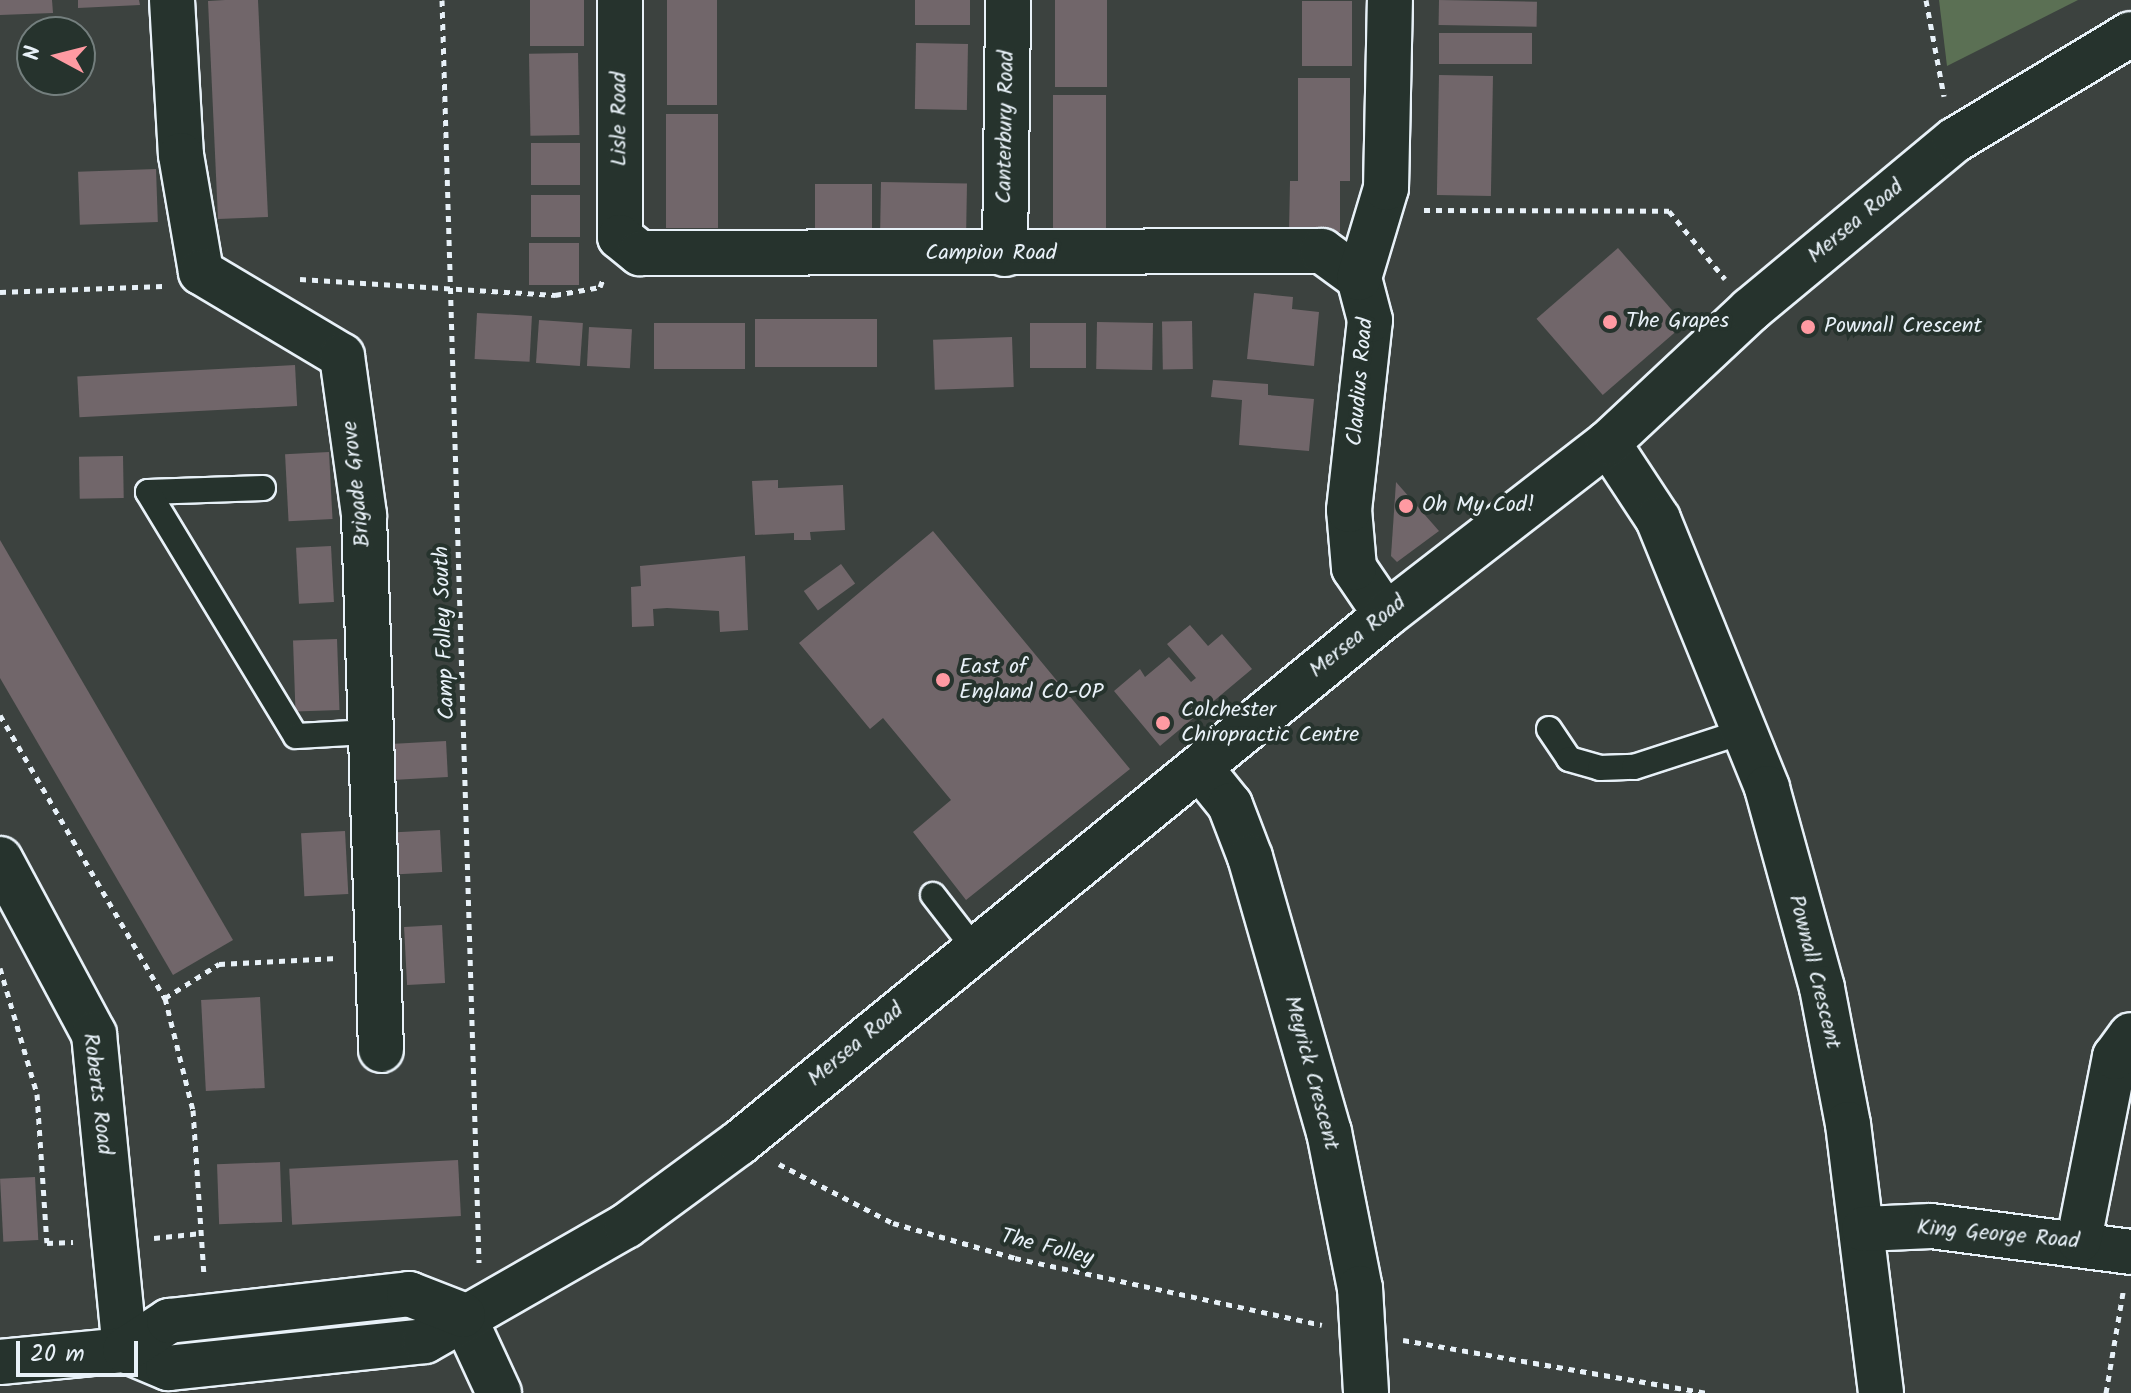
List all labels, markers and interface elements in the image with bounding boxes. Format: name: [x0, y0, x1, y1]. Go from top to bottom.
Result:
north arrow: [16, 16, 96, 96]
text: N: [15, 44, 52, 62]
street label: Canterbury Road: [991, 50, 1021, 204]
street label: Lisle Road: [607, 72, 633, 166]
street label: Mersea Road: [1803, 174, 1909, 270]
street label: Campion Road: [925, 241, 1057, 267]
place label: The Grapes: [1626, 309, 1729, 335]
marker: The Grapes: [1601, 313, 1619, 331]
place label: Pownall Crescent: [1824, 314, 1982, 340]
street label: Claudius Road: [1342, 317, 1380, 447]
marker: Pownall Crescent: [1799, 318, 1817, 336]
street label: Brigade Grove: [337, 420, 377, 548]
place label: Oh My Cod!: [1422, 493, 1535, 519]
marker: Oh My Cod!: [1397, 497, 1415, 515]
street label: Camp Folley South: [429, 546, 461, 720]
street label: Mersea Road: [1304, 590, 1412, 684]
place label: East of England CO-OP: [959, 654, 1103, 706]
marker: East of England CO-OP: [934, 671, 952, 689]
place label: Colchester Chiropractic Centre: [1181, 697, 1359, 748]
marker: Colchester Chiropractic Centre: [1152, 712, 1174, 734]
street label: Pownall Crescent: [1782, 892, 1846, 1052]
street label: Meyrick Crescent: [1278, 993, 1344, 1153]
street label: Mersea Road: [803, 997, 909, 1093]
street label: Roberts Road: [76, 1032, 118, 1156]
street label: King George Road: [1916, 1215, 2080, 1255]
street label: The Folley: [998, 1224, 1096, 1272]
scale bar: [20, 1325, 142, 1375]
text: 20 m: [30, 1335, 85, 1374]

